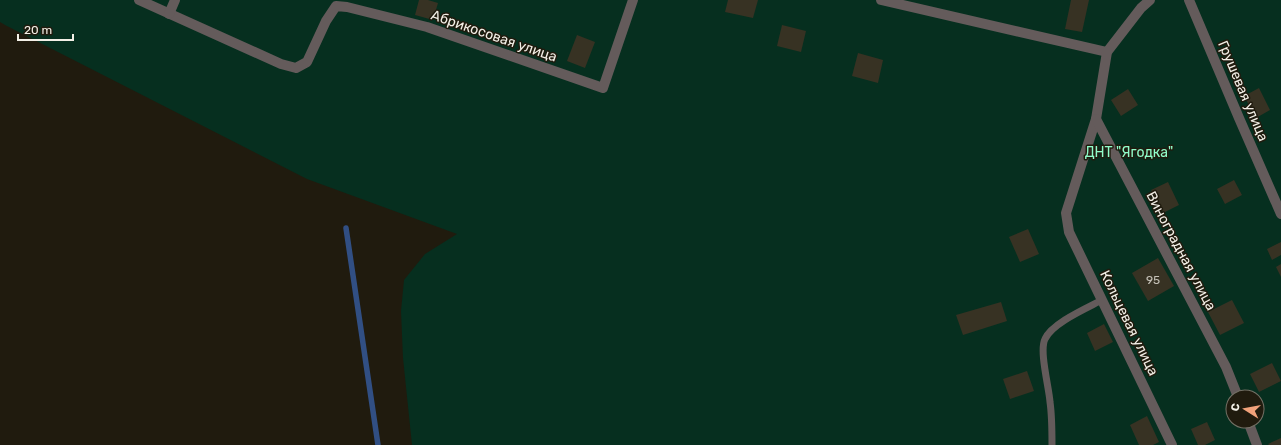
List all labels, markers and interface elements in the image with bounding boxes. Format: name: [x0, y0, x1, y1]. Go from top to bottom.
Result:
street label: Абрикосовая улица: [429, 6, 559, 66]
scale bar: [18, 16, 73, 42]
text: 20 m: [24, 23, 52, 37]
street label: Грушевая улица: [1214, 38, 1272, 144]
park label: ДНТ "Ягодка": [1085, 144, 1173, 161]
street label: Виноградная улица: [1142, 189, 1220, 313]
street label: Кольцевая улица: [1096, 268, 1162, 378]
house number: 95: [1146, 273, 1160, 287]
north arrow: [1225, 389, 1265, 429]
text: С: [1229, 402, 1243, 412]

